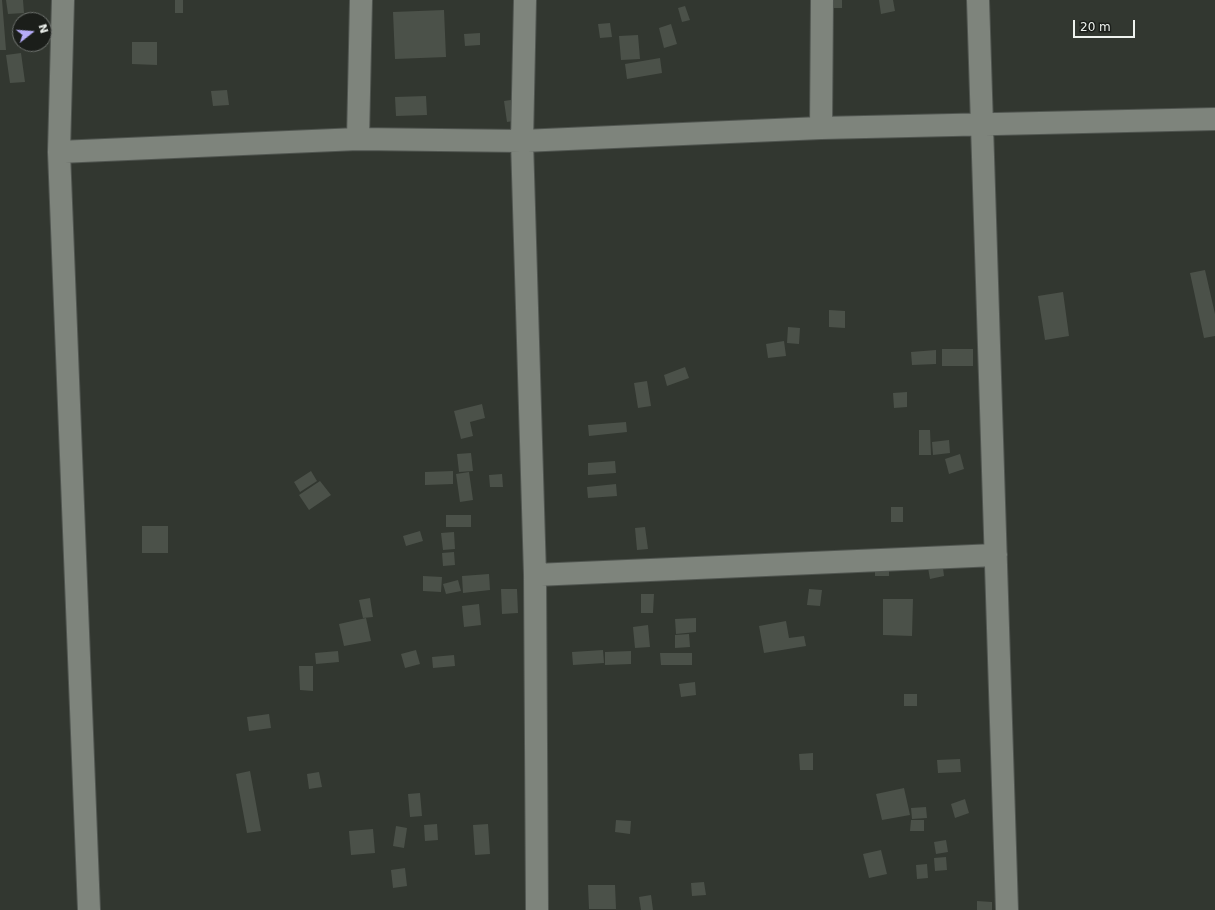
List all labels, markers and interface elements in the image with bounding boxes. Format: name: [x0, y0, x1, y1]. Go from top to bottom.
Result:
north arrow: [12, 12, 52, 52]
scale bar: [1075, 12, 1137, 38]
text: 20 m: [1080, 20, 1111, 34]
text: N: [35, 22, 51, 35]

